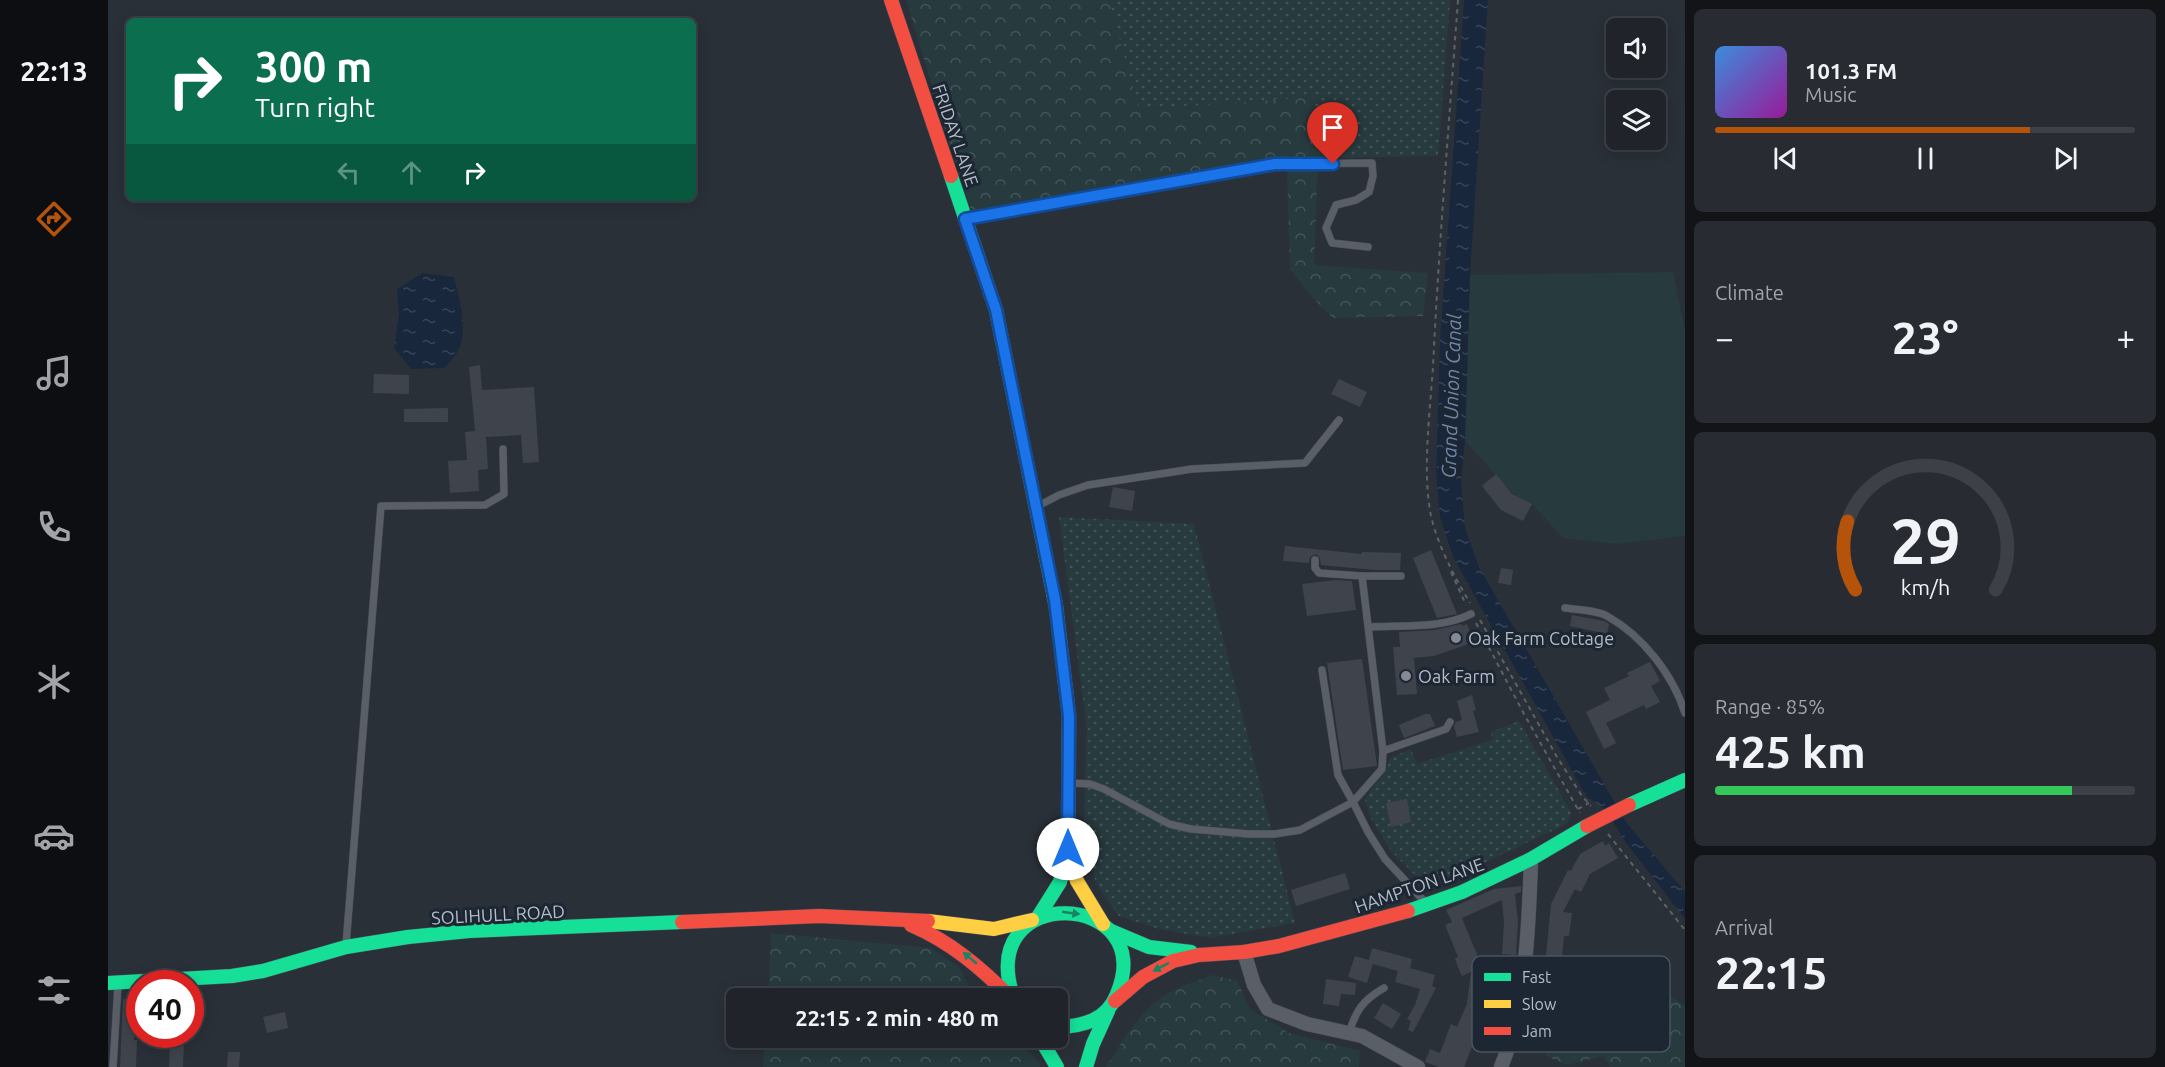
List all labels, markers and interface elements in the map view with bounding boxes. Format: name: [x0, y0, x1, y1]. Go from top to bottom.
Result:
map controls: [1606, 18, 1666, 150]
button: sound: [1606, 18, 1666, 78]
icon: right: [156, 42, 234, 120]
text: 300 m: [255, 43, 372, 90]
text: 22:13: [20, 56, 88, 86]
text: 101.3 FM: [1805, 58, 1897, 83]
street label: FRIDAY LANE: [929, 81, 983, 189]
text: Music: [1805, 83, 1857, 106]
button: layers: [1606, 90, 1666, 150]
text: Turn right: [255, 92, 375, 122]
pin: [1307, 102, 1358, 164]
icon: arrive: [1316, 111, 1349, 144]
icon: previous: [1769, 142, 1802, 175]
icon: pause: [1909, 142, 1942, 175]
icon: next: [2049, 142, 2082, 175]
icon: left: [332, 156, 365, 189]
icon: ahead: [395, 156, 428, 189]
icon: right: [458, 156, 491, 189]
icon: directions: [33, 198, 75, 240]
text: Climate: [1715, 281, 1784, 304]
text: 23°: [1892, 312, 1958, 363]
water label: Grand Union Canal: [1437, 313, 1465, 479]
text: −: [1715, 319, 1734, 356]
text: +: [2116, 319, 2135, 356]
icon: music: [33, 352, 75, 394]
icon: phone: [33, 506, 75, 548]
text: 29: [1890, 507, 1960, 577]
text: km/h: [1900, 576, 1950, 600]
place label: Oak Farm Cottage: [1468, 628, 1614, 648]
marker: Oak Farm Cottage: [1449, 631, 1463, 645]
icon: climate: [33, 661, 75, 703]
place label: Oak Farm: [1418, 666, 1495, 686]
marker: Oak Farm: [1399, 669, 1413, 683]
text: Range · 85%: [1715, 695, 1825, 718]
text: 425 km: [1715, 726, 1866, 777]
icon: car: [33, 815, 75, 857]
position arrow: [1036, 817, 1100, 881]
street label: HAMPTON LANE: [1352, 853, 1486, 917]
street label: SOLIHULL ROAD: [431, 901, 565, 927]
one-way arrow: [1062, 909, 1081, 918]
text: Arrival: [1715, 916, 1773, 939]
text: 22:15: [1715, 947, 1828, 998]
one-way arrow: [962, 952, 978, 965]
legend: [1472, 956, 1670, 1052]
one-way arrow: [1153, 962, 1170, 972]
text: Fast: [1522, 968, 1552, 986]
icon: filters: [33, 969, 75, 1011]
speed limit sign: 40: [126, 970, 204, 1048]
text: Slow: [1522, 995, 1557, 1013]
text: 22:15 · 2 min · 480 m: [795, 1005, 999, 1030]
text: Jam: [1522, 1022, 1552, 1040]

